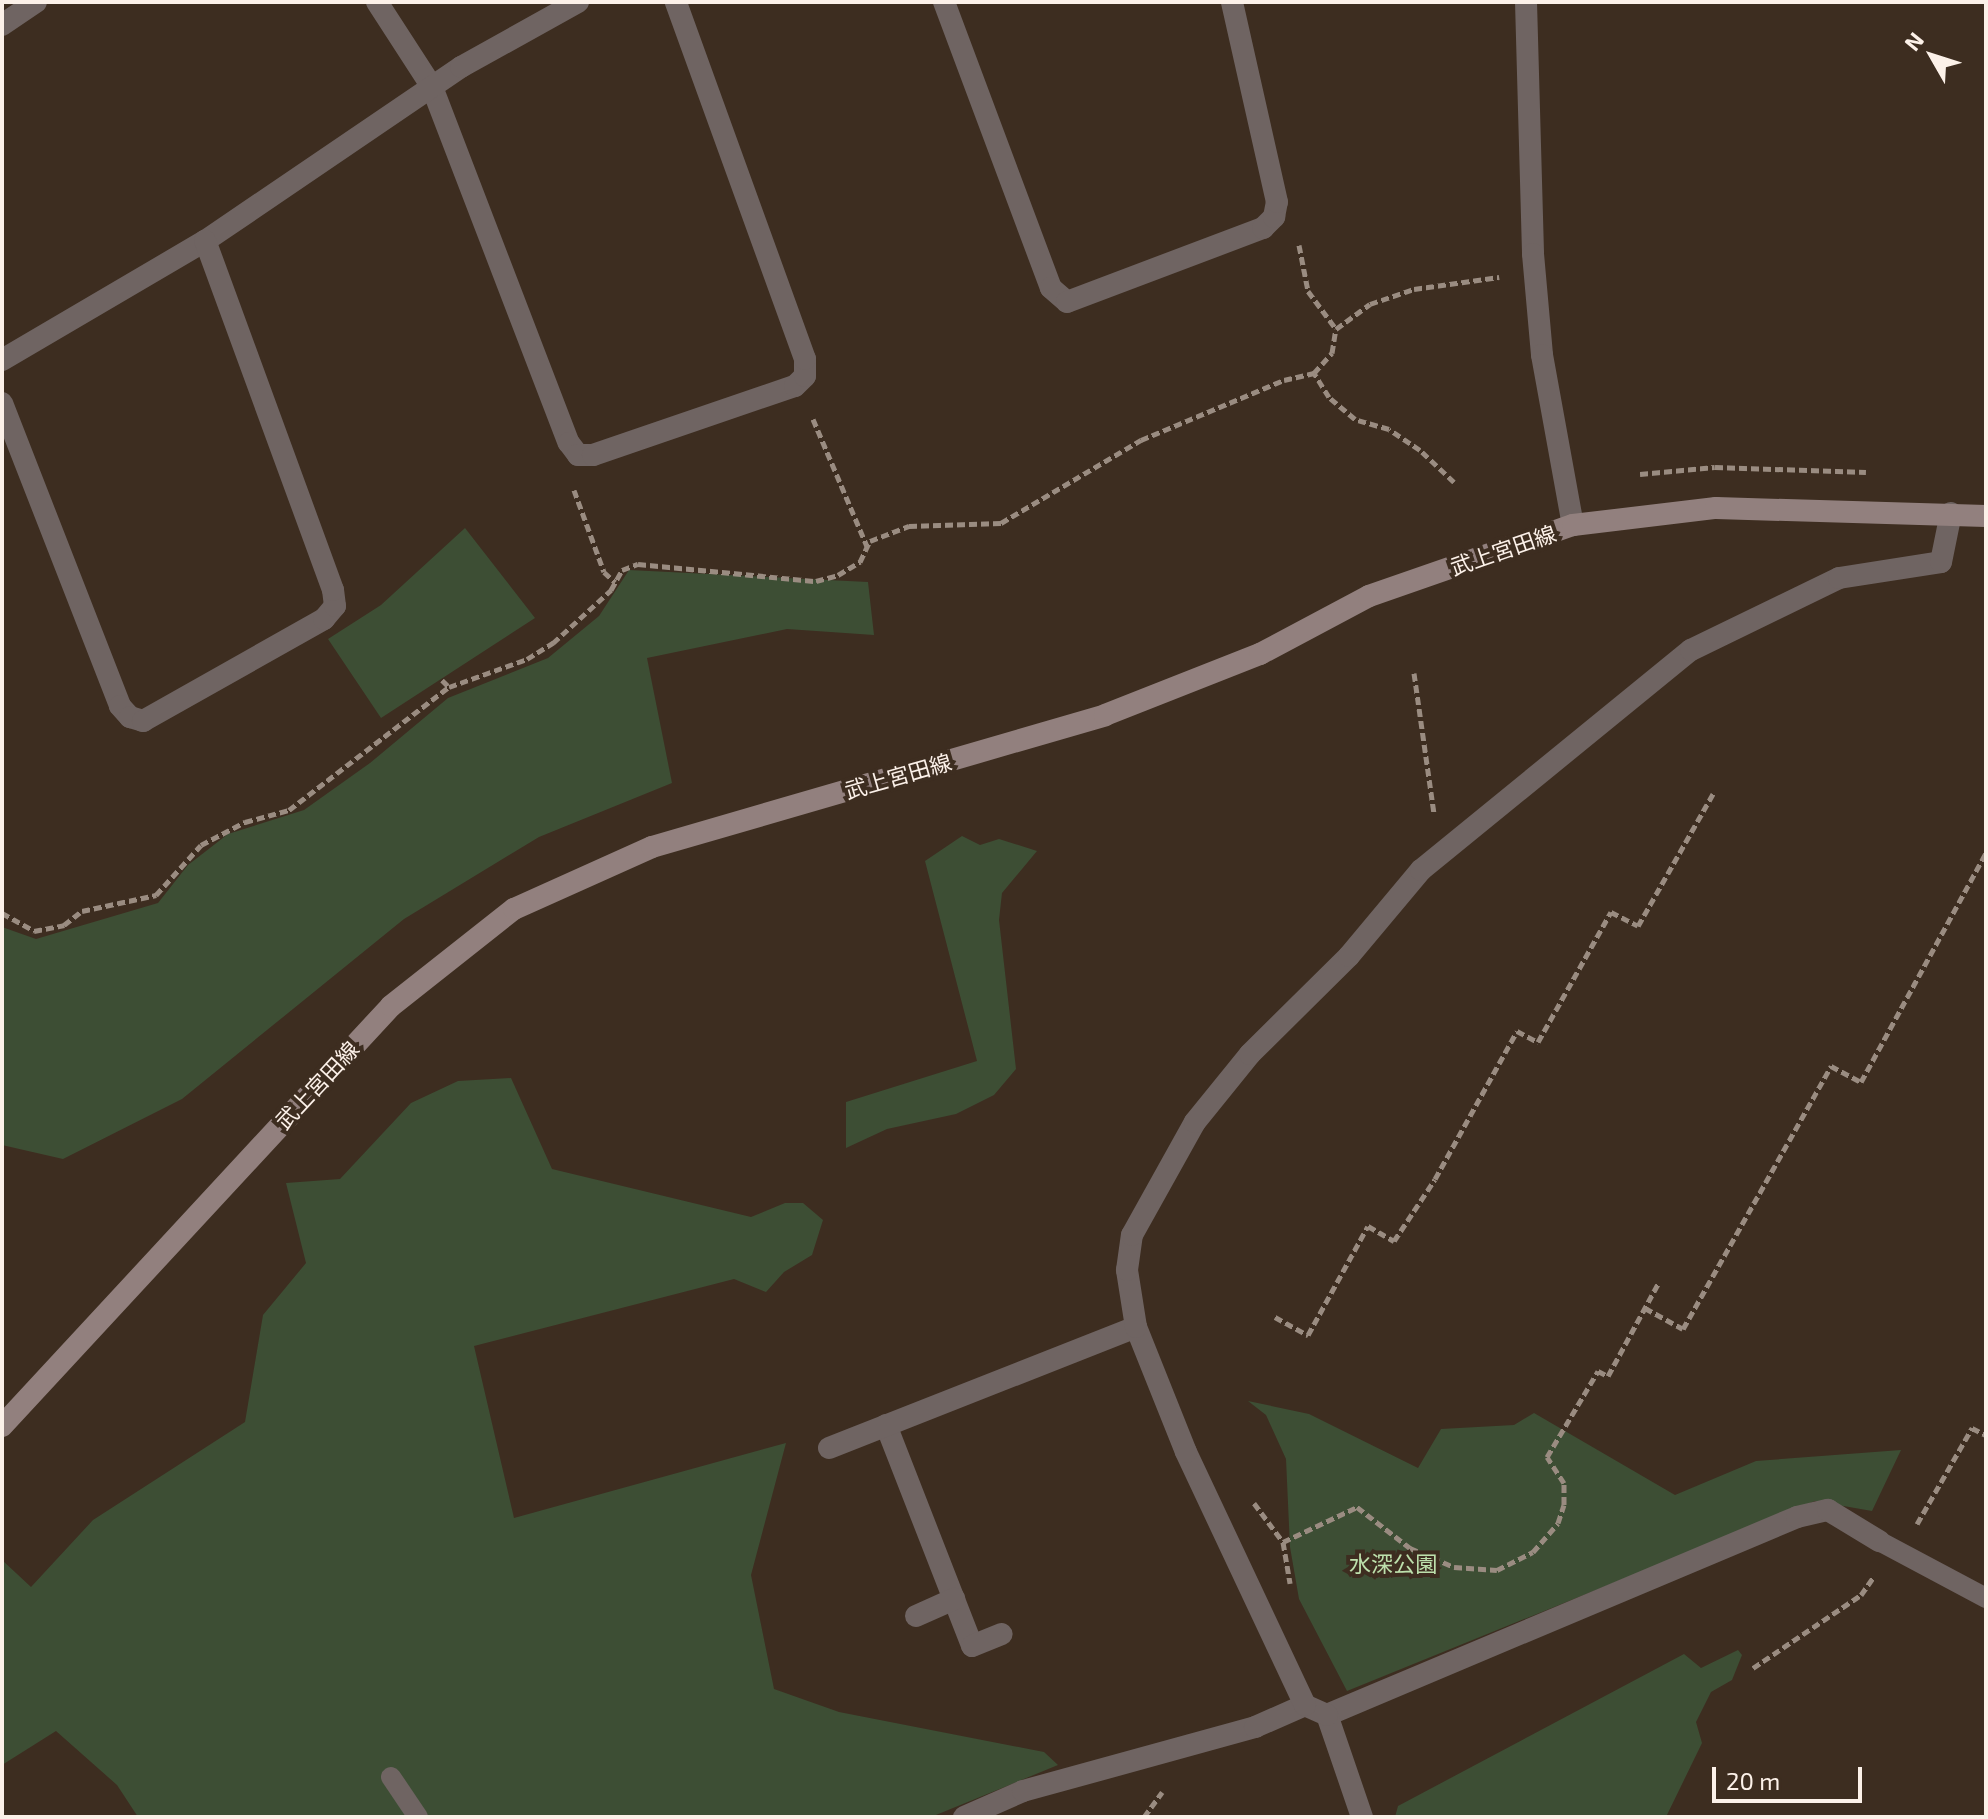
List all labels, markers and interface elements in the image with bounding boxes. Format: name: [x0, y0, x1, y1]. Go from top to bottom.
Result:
north arrow: [1892, 16, 1972, 96]
text: N: [1898, 27, 1928, 55]
street label: 武上宮田線: [1447, 520, 1559, 580]
street label: 武上宮田線: [841, 748, 955, 804]
street label: 武上宮田線: [270, 1036, 364, 1134]
park label: 水深公園: [1349, 1551, 1437, 1577]
scale bar: [1716, 1751, 1866, 1801]
text: 20 m: [1726, 1766, 1780, 1795]

